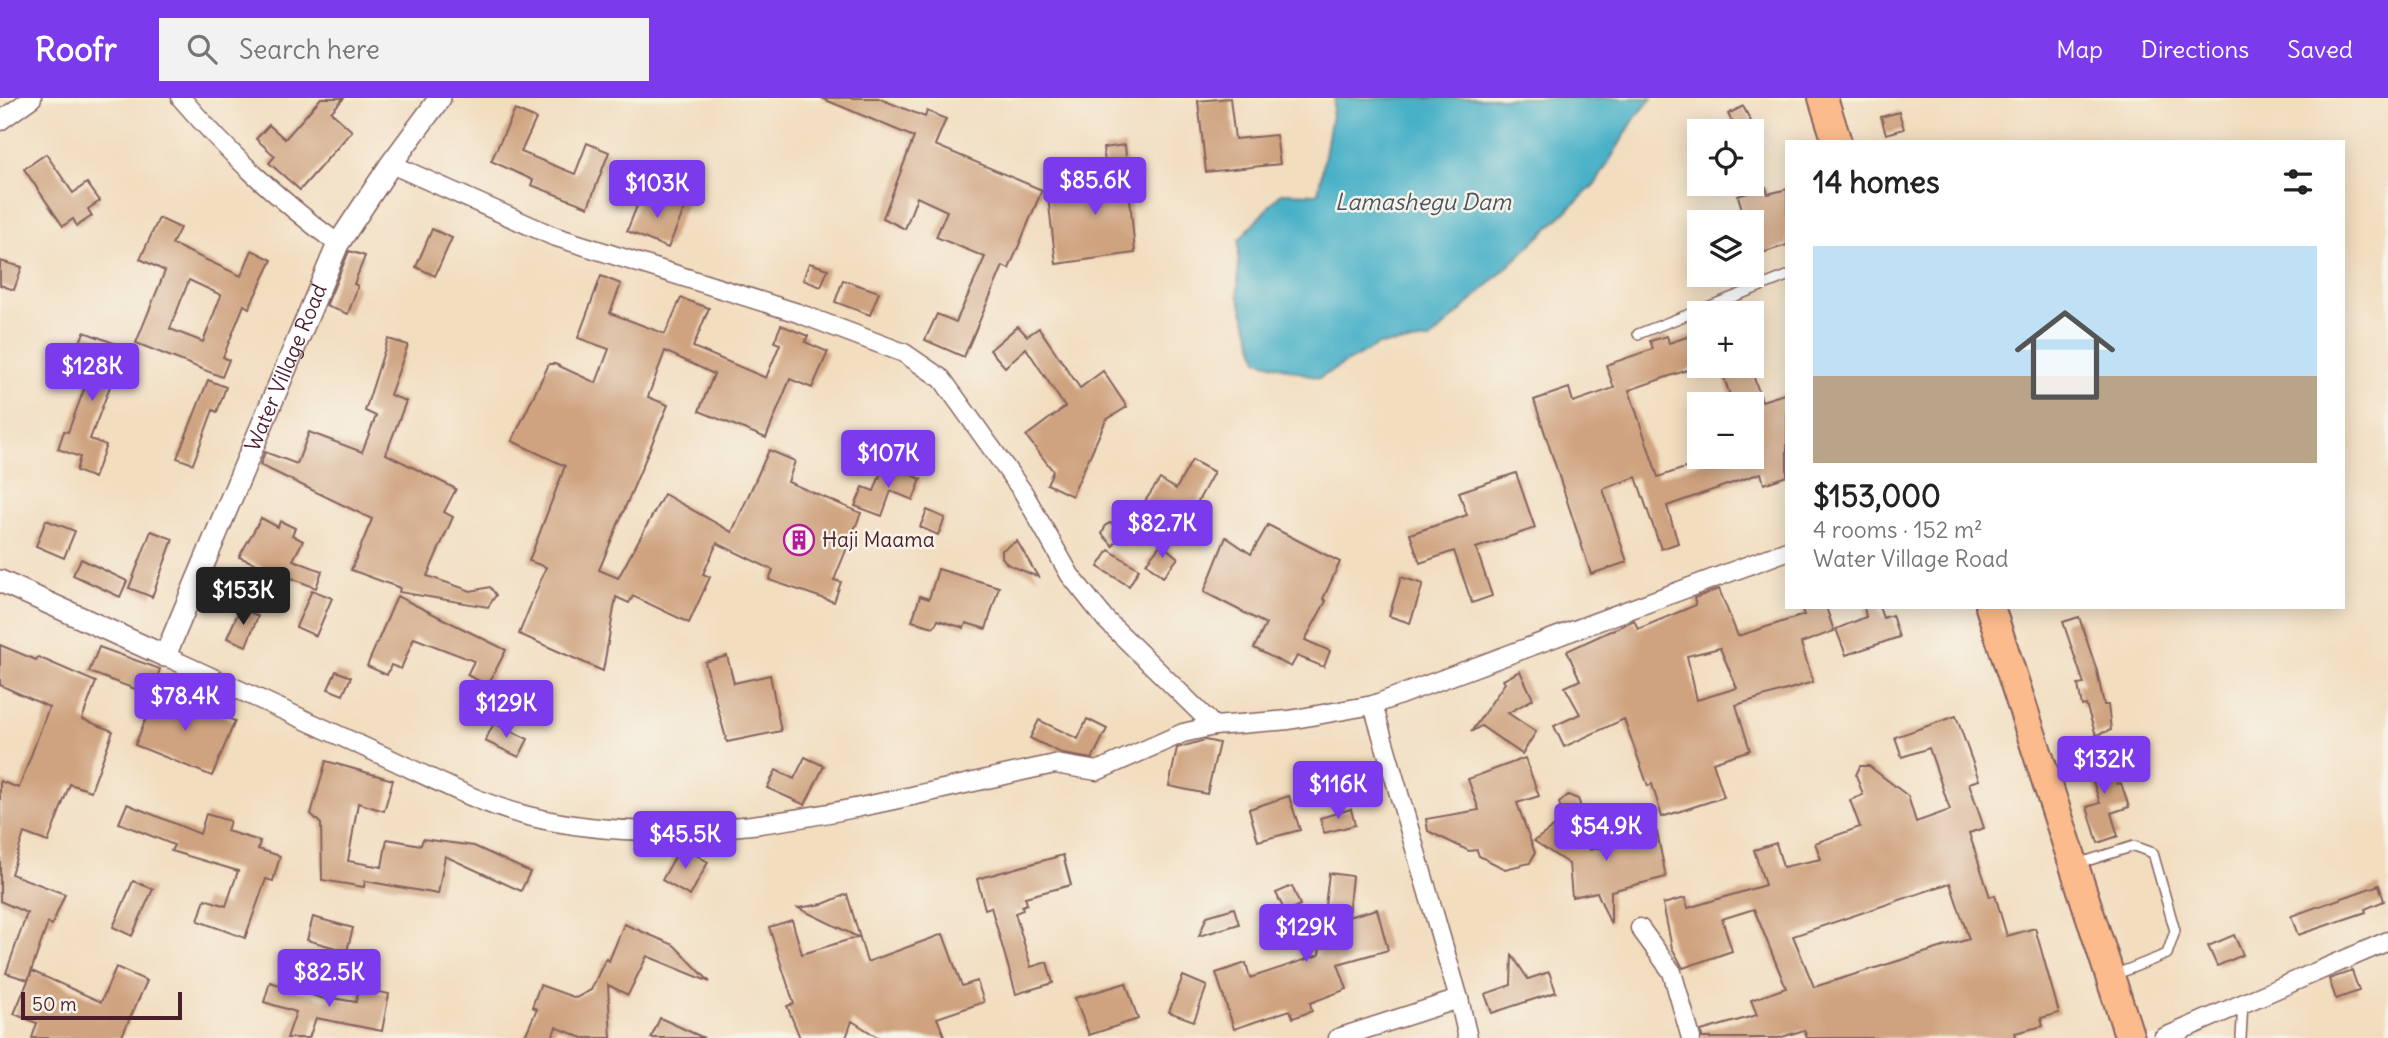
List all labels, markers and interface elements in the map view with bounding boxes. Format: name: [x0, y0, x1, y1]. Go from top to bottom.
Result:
search box: [159, 18, 649, 81]
text: Roofr: [35, 28, 117, 70]
icon: search: [183, 30, 221, 68]
text: Search here: [239, 33, 380, 66]
text: Map: [2056, 34, 2103, 64]
text: Directions: [2141, 34, 2249, 64]
text: Saved: [2287, 34, 2353, 64]
map controls: [1687, 119, 1764, 469]
button: locate: [1687, 119, 1764, 196]
pin: $85.6K: [1038, 158, 1152, 217]
pin: $103K: [608, 160, 706, 220]
text: 14 homes: [1813, 163, 1940, 201]
icon: filters: [2279, 163, 2317, 201]
text: $85.6K: [1059, 165, 1131, 194]
text: $103K: [625, 168, 689, 197]
water label: Lamashegu Dam: [1335, 187, 1512, 216]
button: layers: [1687, 210, 1764, 287]
street label: Water Village Road: [239, 280, 333, 455]
icon: home: [2002, 292, 2128, 418]
button: +: [1687, 301, 1764, 378]
pin: $128K: [43, 344, 141, 403]
text: $128K: [61, 351, 123, 380]
button: −: [1687, 392, 1764, 469]
pin: $107K: [839, 430, 937, 490]
text: $107K: [857, 438, 919, 467]
text: $153,000: [1813, 477, 1941, 515]
pin: $82.7K: [1105, 500, 1219, 560]
text: $82.7K: [1128, 508, 1196, 537]
text: 4 rooms · 152 m²: [1813, 515, 1983, 544]
building icon: Haji Maama: [782, 523, 816, 557]
place label: Haji Maama: [822, 526, 935, 553]
text: Water Village Road: [1813, 544, 2009, 573]
pin: $153K: [194, 568, 292, 627]
text: $153K: [212, 575, 274, 604]
pin: $78.4K: [128, 674, 242, 733]
pin: $129K: [457, 680, 555, 740]
text: $78.4K: [150, 681, 220, 710]
text: $129K: [475, 688, 537, 717]
pin: $132K: [2055, 736, 2153, 796]
text: $132K: [2073, 744, 2135, 773]
pin: $116K: [1289, 762, 1387, 821]
text: $116K: [1309, 769, 1367, 798]
pin: $54.9K: [1549, 804, 1663, 863]
text: $54.9K: [1570, 811, 1642, 840]
pin: $45.5K: [628, 812, 742, 871]
text: $45.5K: [649, 819, 721, 848]
pin: $129K: [1257, 904, 1355, 964]
text: $129K: [1275, 912, 1337, 941]
pin: $82.5K: [272, 950, 386, 1009]
text: $82.5K: [294, 957, 364, 986]
scale bar: [21, 989, 182, 1021]
text: 50 m: [32, 992, 77, 1016]

